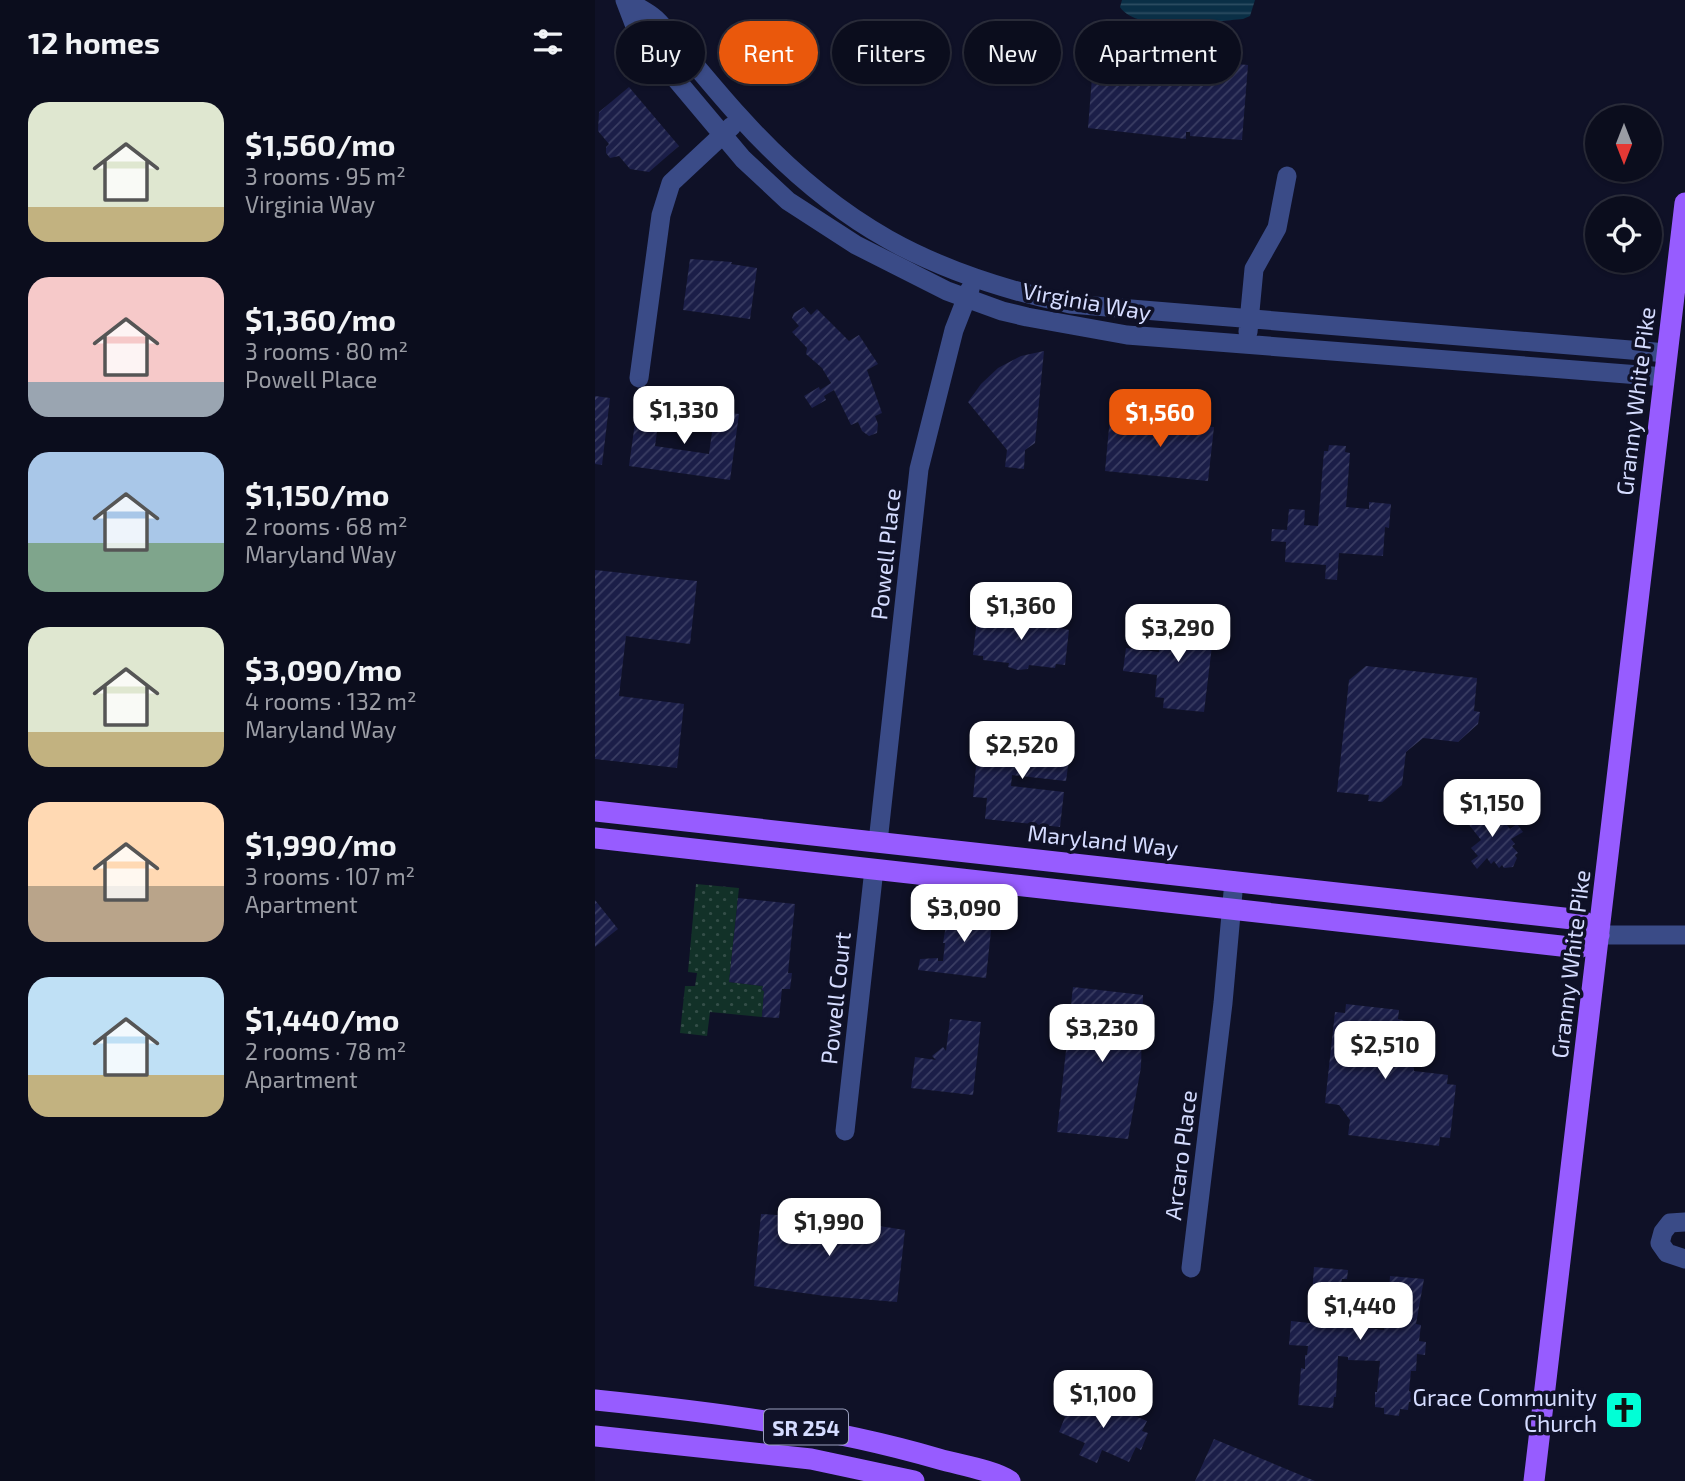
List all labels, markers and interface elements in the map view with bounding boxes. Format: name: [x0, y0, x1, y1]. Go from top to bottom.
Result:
chip: Buy: [616, 21, 705, 84]
chip: Rent: [719, 21, 818, 84]
chip: Filters: [832, 21, 950, 84]
chip: New: [964, 21, 1061, 84]
chip: Apartment: [1075, 21, 1241, 84]
icon: filters: [529, 23, 567, 61]
text: 12 homes: [28, 24, 160, 60]
north arrow: [1585, 105, 1663, 182]
map controls: [1585, 105, 1662, 273]
text: $1,560/mo: [245, 126, 396, 162]
icon: home: [84, 130, 168, 214]
text: 3 rooms · 95 m²: [245, 162, 406, 190]
text: Virginia Way: [245, 190, 375, 218]
button: locate: [1585, 196, 1662, 273]
street label: Virginia Way: [1020, 276, 1154, 326]
text: $1,360/mo: [245, 301, 396, 337]
icon: home: [84, 305, 168, 389]
street label: Granny White Pike: [1610, 305, 1660, 497]
text: 3 rooms · 80 m²: [245, 337, 408, 365]
text: Powell Place: [245, 365, 377, 393]
pin: $1,330: [627, 386, 741, 446]
pin: $1,560: [1103, 390, 1217, 449]
text: $1,330: [649, 395, 719, 423]
text: $1,560: [1125, 398, 1195, 426]
text: $1,150/mo: [245, 476, 390, 512]
icon: home: [84, 480, 168, 564]
street label: Powell Place: [864, 487, 906, 621]
text: 2 rooms · 68 m²: [245, 512, 408, 540]
text: Maryland Way: [245, 540, 396, 568]
pin: $1,360: [964, 582, 1078, 642]
text: $1,360: [986, 591, 1056, 619]
pin: $3,290: [1121, 604, 1235, 664]
text: $3,290: [1141, 613, 1215, 641]
text: $3,090/mo: [245, 651, 402, 687]
icon: home: [84, 655, 168, 739]
text: 4 rooms · 132 m²: [245, 687, 417, 715]
text: Maryland Way: [245, 715, 396, 743]
pin: $2,520: [965, 722, 1079, 781]
text: $2,520: [986, 730, 1058, 758]
pin: $1,150: [1435, 780, 1549, 839]
text: $1,150: [1460, 788, 1525, 816]
street label: Maryland Way: [1026, 818, 1180, 862]
text: $1,990/mo: [245, 826, 397, 862]
icon: home: [84, 830, 168, 914]
text: 3 rooms · 107 m²: [245, 862, 415, 890]
street label: Granny White Pike: [1545, 868, 1595, 1060]
pin: $3,090: [907, 884, 1021, 944]
text: Apartment: [245, 890, 358, 918]
text: $3,090: [927, 893, 1001, 921]
street label: Powell Court: [814, 930, 856, 1066]
text: $1,440/mo: [245, 1001, 399, 1037]
pin: $3,230: [1045, 1004, 1159, 1064]
icon: home: [84, 1005, 168, 1089]
text: $3,230: [1066, 1013, 1138, 1041]
pin: $2,510: [1328, 1021, 1442, 1081]
text: $2,510: [1350, 1030, 1420, 1058]
text: 2 rooms · 78 m²: [245, 1037, 406, 1065]
text: Apartment: [245, 1065, 358, 1093]
street label: Arcaro Place: [1158, 1088, 1202, 1222]
pin: $1,990: [772, 1198, 886, 1258]
text: $1,990: [794, 1207, 864, 1235]
pin: $1,440: [1303, 1282, 1417, 1342]
text: $1,440: [1324, 1291, 1396, 1319]
pin: $1,100: [1046, 1370, 1160, 1430]
text: $1,100: [1070, 1379, 1136, 1407]
place label: Grace Community Church: [1413, 1383, 1597, 1437]
church icon: Grace Community Church: [1603, 1389, 1645, 1431]
road number: SR 254: [764, 1410, 848, 1444]

